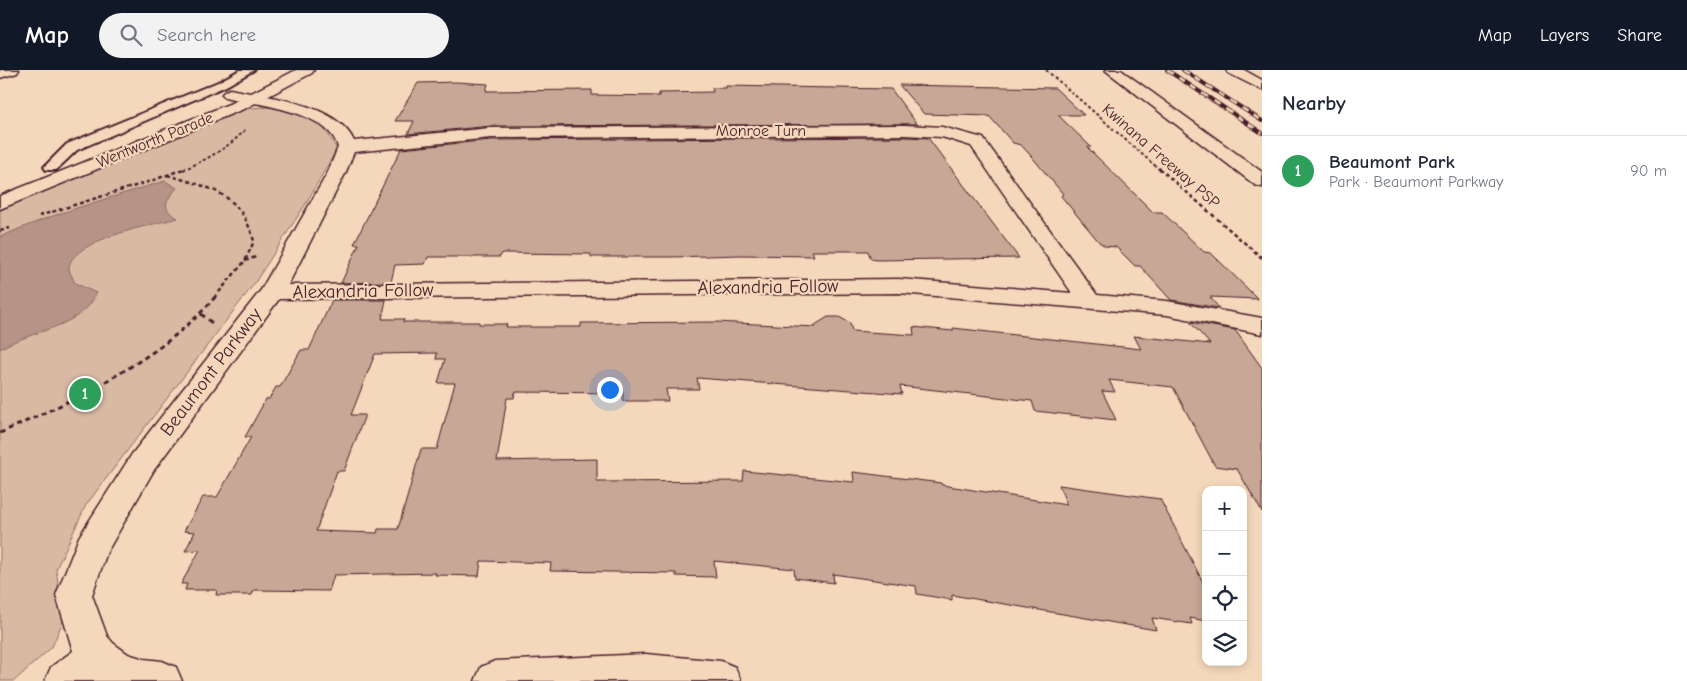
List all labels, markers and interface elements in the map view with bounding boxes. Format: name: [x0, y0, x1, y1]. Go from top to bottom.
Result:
search box: [99, 13, 449, 58]
text: Map: [25, 21, 69, 49]
icon: search: [117, 21, 145, 49]
text: Search here: [157, 24, 256, 46]
text: Map: [1478, 25, 1512, 46]
text: Layers: [1540, 25, 1589, 46]
text: Share: [1617, 25, 1662, 46]
text: Nearby: [1282, 91, 1346, 115]
street label: Kwinana Freeway PSP: [1099, 100, 1223, 212]
street label: Wentworth Parade: [94, 108, 216, 172]
street label: Monroe Turn: [716, 122, 806, 140]
text: Beaumont Park: [1329, 151, 1455, 173]
text: 1: [1295, 162, 1301, 180]
text: 90 m: [1630, 162, 1667, 180]
text: Park · Beaumont Parkway: [1329, 173, 1503, 191]
street label: Alexandria Follow: [697, 275, 839, 299]
street label: Alexandria Follow: [292, 279, 434, 303]
street label: Beaumont Parkway: [156, 303, 267, 440]
pin: 1: [69, 375, 101, 413]
your location: [597, 377, 623, 403]
map controls: [1202, 486, 1247, 666]
button: +: [1202, 486, 1247, 531]
button: −: [1202, 531, 1247, 576]
button: locate: [1202, 576, 1247, 621]
button: layers: [1202, 621, 1247, 666]

